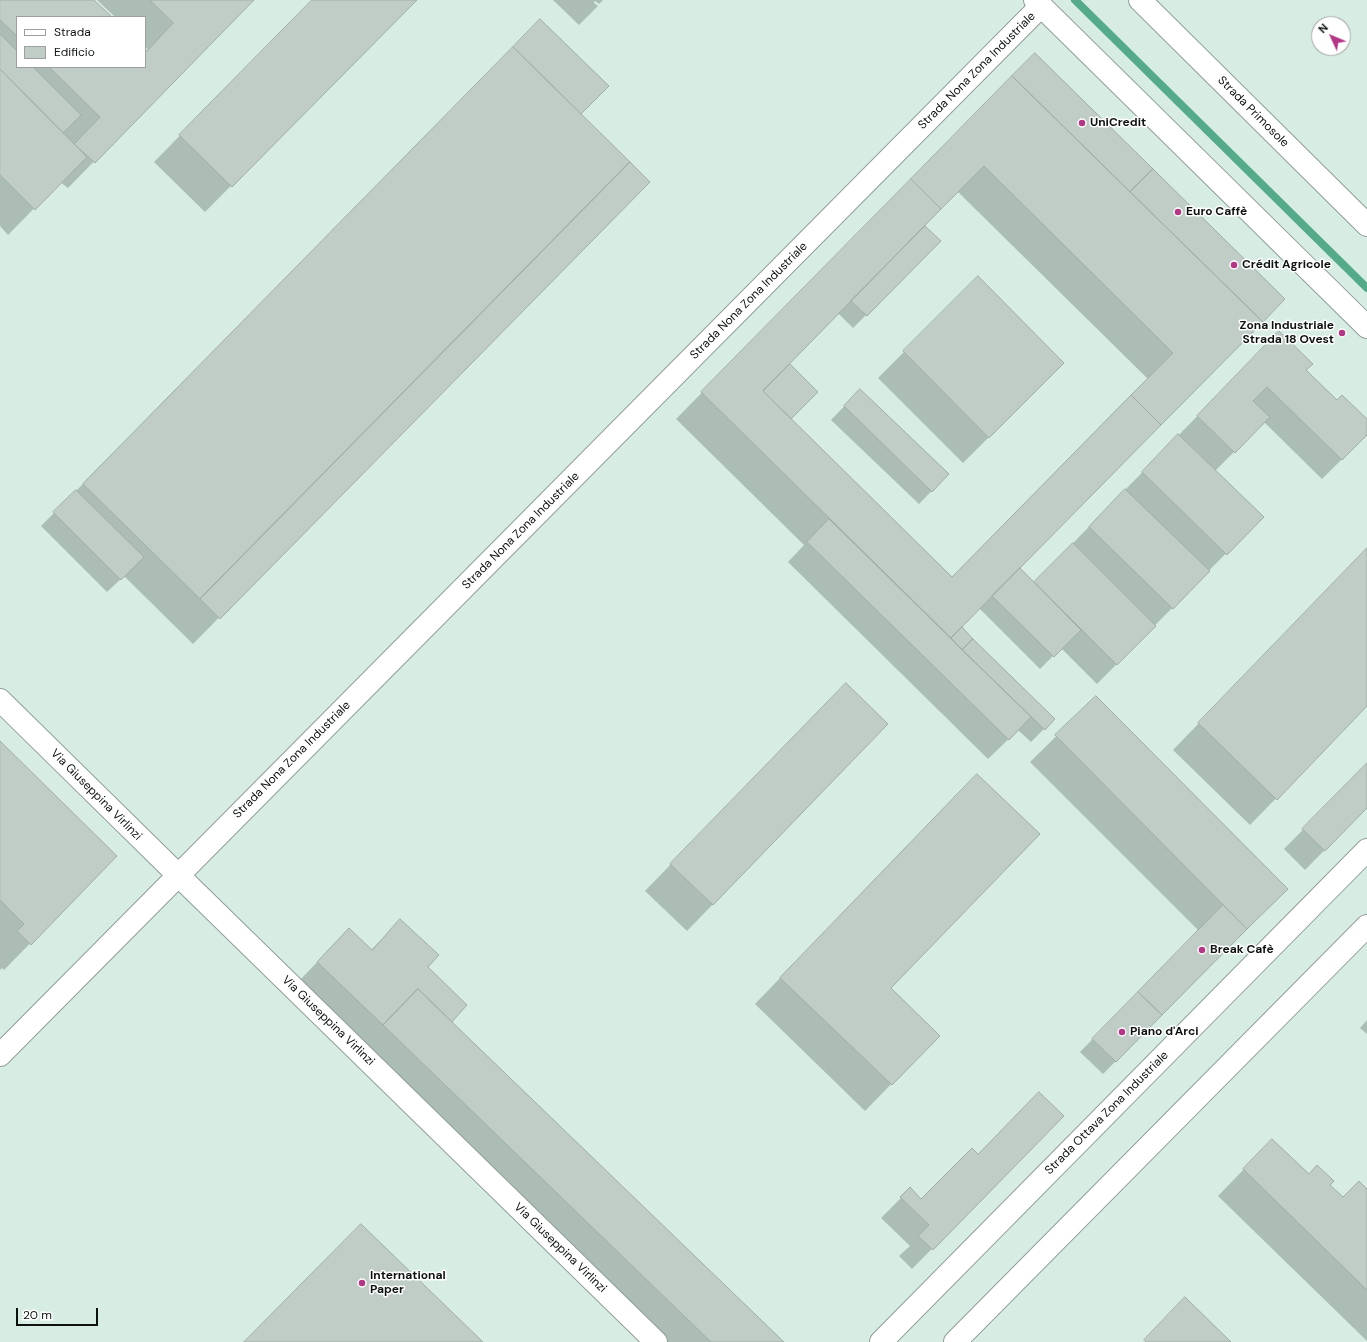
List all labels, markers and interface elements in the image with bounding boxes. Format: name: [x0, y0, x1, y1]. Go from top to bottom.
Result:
street label: Strada Nona Zona Industriale: [915, 9, 1039, 133]
legend: [16, 16, 146, 68]
north arrow: [1311, 16, 1351, 56]
text: N: [1315, 21, 1331, 36]
text: Strada: [54, 24, 91, 40]
text: Edificio: [54, 44, 95, 60]
street label: Strada Primosole: [1214, 73, 1292, 151]
place label: UniCredit: [1090, 116, 1146, 130]
marker: UniCredit: [1077, 118, 1087, 128]
place label: Euro Caffè: [1186, 205, 1247, 219]
marker: Euro Caffè: [1173, 207, 1183, 217]
street label: Strada Nona Zona Industriale: [687, 239, 811, 363]
place label: Crédit Agricole: [1242, 258, 1331, 272]
marker: Crédit Agricole: [1229, 260, 1239, 270]
place label: Zona Industriale Strada 18 Ovest: [1240, 319, 1334, 347]
marker: Zona Industriale Strada 18 Ovest: [1337, 328, 1347, 338]
street label: Strada Nona Zona Industriale: [459, 469, 583, 593]
street label: Strada Nona Zona Industriale: [230, 698, 354, 822]
street label: Via Giuseppina Virlinzi: [47, 746, 145, 844]
place label: Break Cafè: [1210, 943, 1274, 957]
marker: Break Cafè: [1197, 945, 1207, 955]
street label: Via Giuseppina Virlinzi: [279, 973, 377, 1069]
place label: Piano d'Arci: [1130, 1025, 1199, 1039]
marker: Piano d'Arci: [1117, 1027, 1127, 1037]
street label: Strada Ottava Zona Industriale: [1042, 1048, 1172, 1178]
street label: Via Giuseppina Virlinzi: [511, 1200, 609, 1296]
place label: International Paper: [370, 1269, 446, 1297]
marker: International Paper: [357, 1278, 367, 1288]
scale bar: [18, 1300, 100, 1326]
text: 20 m: [23, 1307, 52, 1323]

